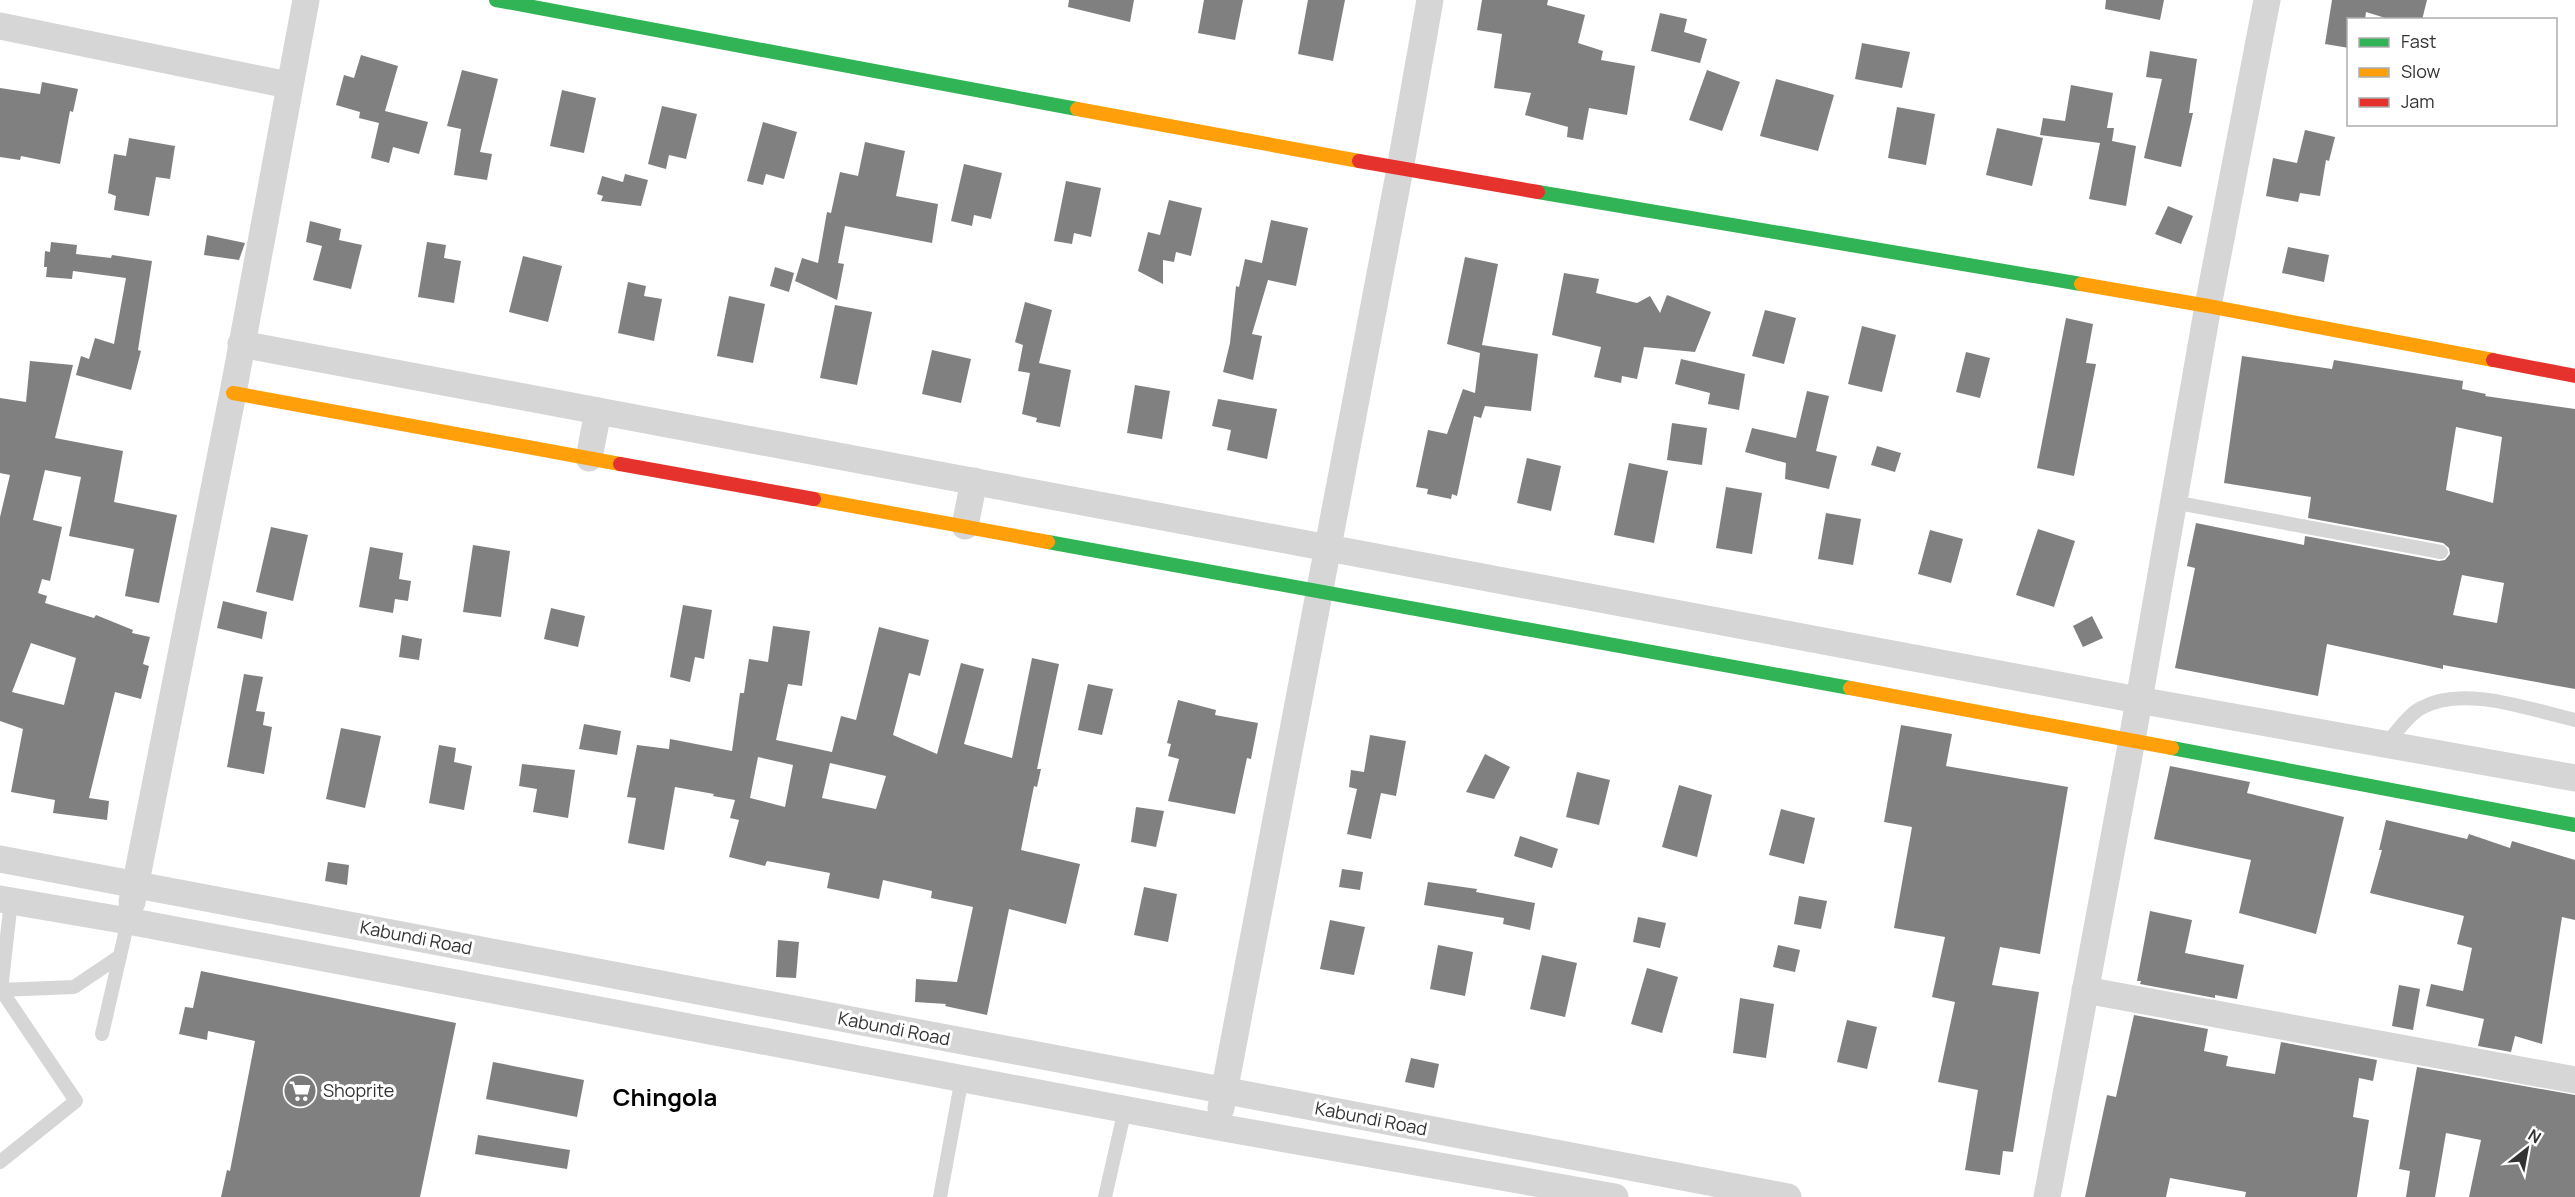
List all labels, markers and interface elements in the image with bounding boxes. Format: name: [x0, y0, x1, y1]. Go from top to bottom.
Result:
legend: [2347, 18, 2557, 126]
text: Fast: [2401, 29, 2436, 53]
text: Slow: [2401, 59, 2441, 83]
text: Jam: [2401, 89, 2435, 113]
street label: Kabundi Road: [358, 914, 474, 960]
street label: Kabundi Road: [836, 1005, 952, 1051]
supermarket icon: Shoprite: [282, 1073, 318, 1109]
place label: Shoprite: [323, 1078, 394, 1102]
district label: Chingola: [613, 1080, 717, 1113]
street label: Kabundi Road: [1313, 1095, 1429, 1141]
north arrow: [2497, 1119, 2557, 1179]
text: N: [2524, 1124, 2545, 1149]

